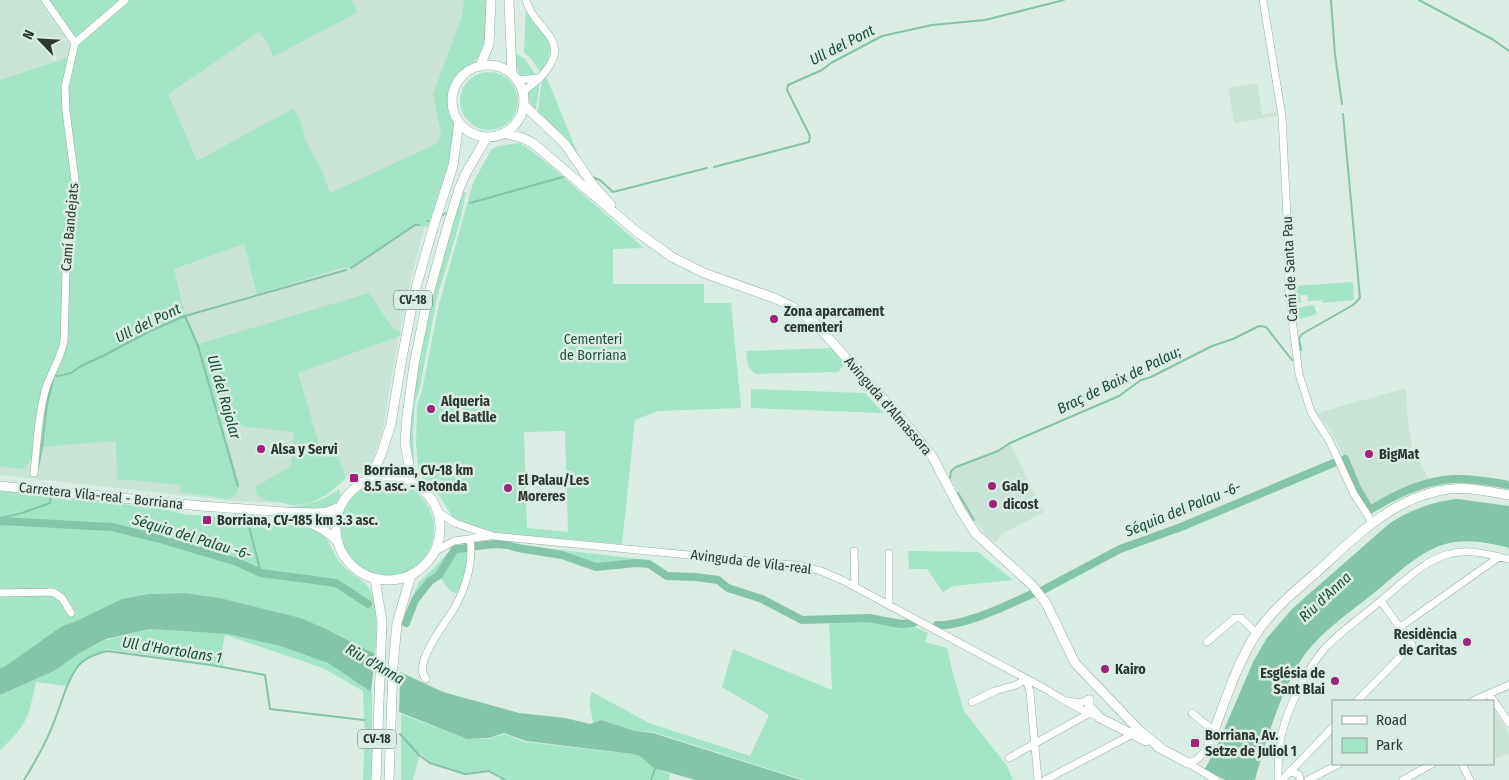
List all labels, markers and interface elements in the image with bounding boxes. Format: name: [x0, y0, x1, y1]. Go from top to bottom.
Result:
north arrow: [15, 15, 65, 65]
water label: Ull del Pont: [807, 21, 878, 69]
text: N: [19, 27, 38, 42]
street label: Camí Bandejats: [58, 182, 82, 272]
street label: Camí de Santa Pau: [1279, 216, 1301, 322]
road number: CV-18: [394, 290, 432, 310]
water label: Ull del Pont: [112, 299, 184, 347]
place label: Zona aparcament cementeri: [784, 303, 885, 336]
marker: Zona aparcament cementeri: [768, 313, 780, 325]
park label: Cementeri de Borriana: [559, 331, 627, 364]
water label: Braç de Baix de Palau;: [1054, 342, 1184, 418]
water label: Ull del Rajolar: [203, 353, 245, 442]
street label: Avinguda d'Almassora: [841, 353, 935, 459]
place label: Alqueria del Batlle: [440, 393, 497, 426]
marker: Alqueria del Batlle: [425, 403, 437, 415]
place label: Alsa y Servi: [270, 441, 338, 458]
marker: Alsa y Servi: [255, 443, 267, 455]
place label: BigMat: [1379, 446, 1420, 463]
marker: BigMat: [1363, 448, 1375, 460]
place label: Borriana, CV-18 km 8.5 asc. - Rotonda: [364, 462, 474, 495]
marker: Borriana, CV-18 km 8.5 asc. - Rotonda: [348, 472, 360, 484]
place label: El Palau/Les Moreres: [518, 472, 589, 505]
place label: Galp: [1002, 478, 1029, 495]
water label: Séquia del Palau -6-: [1121, 478, 1244, 541]
street label: Carretera Vila-real - Borriana: [18, 479, 184, 513]
marker: Galp: [986, 480, 998, 492]
marker: El Palau/Les Moreres: [502, 482, 514, 494]
place label: dicost: [1003, 496, 1040, 513]
marker: dicost: [987, 498, 999, 510]
water label: Séquia del Palau -6-: [129, 510, 254, 564]
place label: Borriana, CV-185 km 3.3 asc.: [217, 512, 378, 529]
marker: Borriana, CV-185 km 3.3 asc.: [201, 514, 213, 526]
street label: Avinguda de Vila-real: [690, 546, 813, 578]
water label: Riu d'Anna: [1295, 568, 1355, 626]
place label: Residència de Caritas: [1394, 626, 1457, 659]
water label: Ull d'Hortolans 1: [121, 633, 223, 667]
marker: Residència de Caritas: [1461, 636, 1473, 648]
water label: Riu d'Anna: [342, 640, 408, 688]
place label: Kairo: [1115, 661, 1146, 678]
marker: Kairo: [1099, 663, 1111, 675]
place label: Església de Sant Blai: [1260, 665, 1325, 698]
marker: Església de Sant Blai: [1329, 675, 1341, 687]
legend: [1332, 700, 1494, 765]
text: Road: [1376, 711, 1407, 729]
place label: Borriana, Av. Setze de Juliol 1: [1205, 727, 1297, 760]
road number: CV-18: [358, 730, 396, 749]
text: Park: [1376, 736, 1403, 754]
marker: Borriana, Av. Setze de Juliol 1: [1189, 737, 1201, 749]

